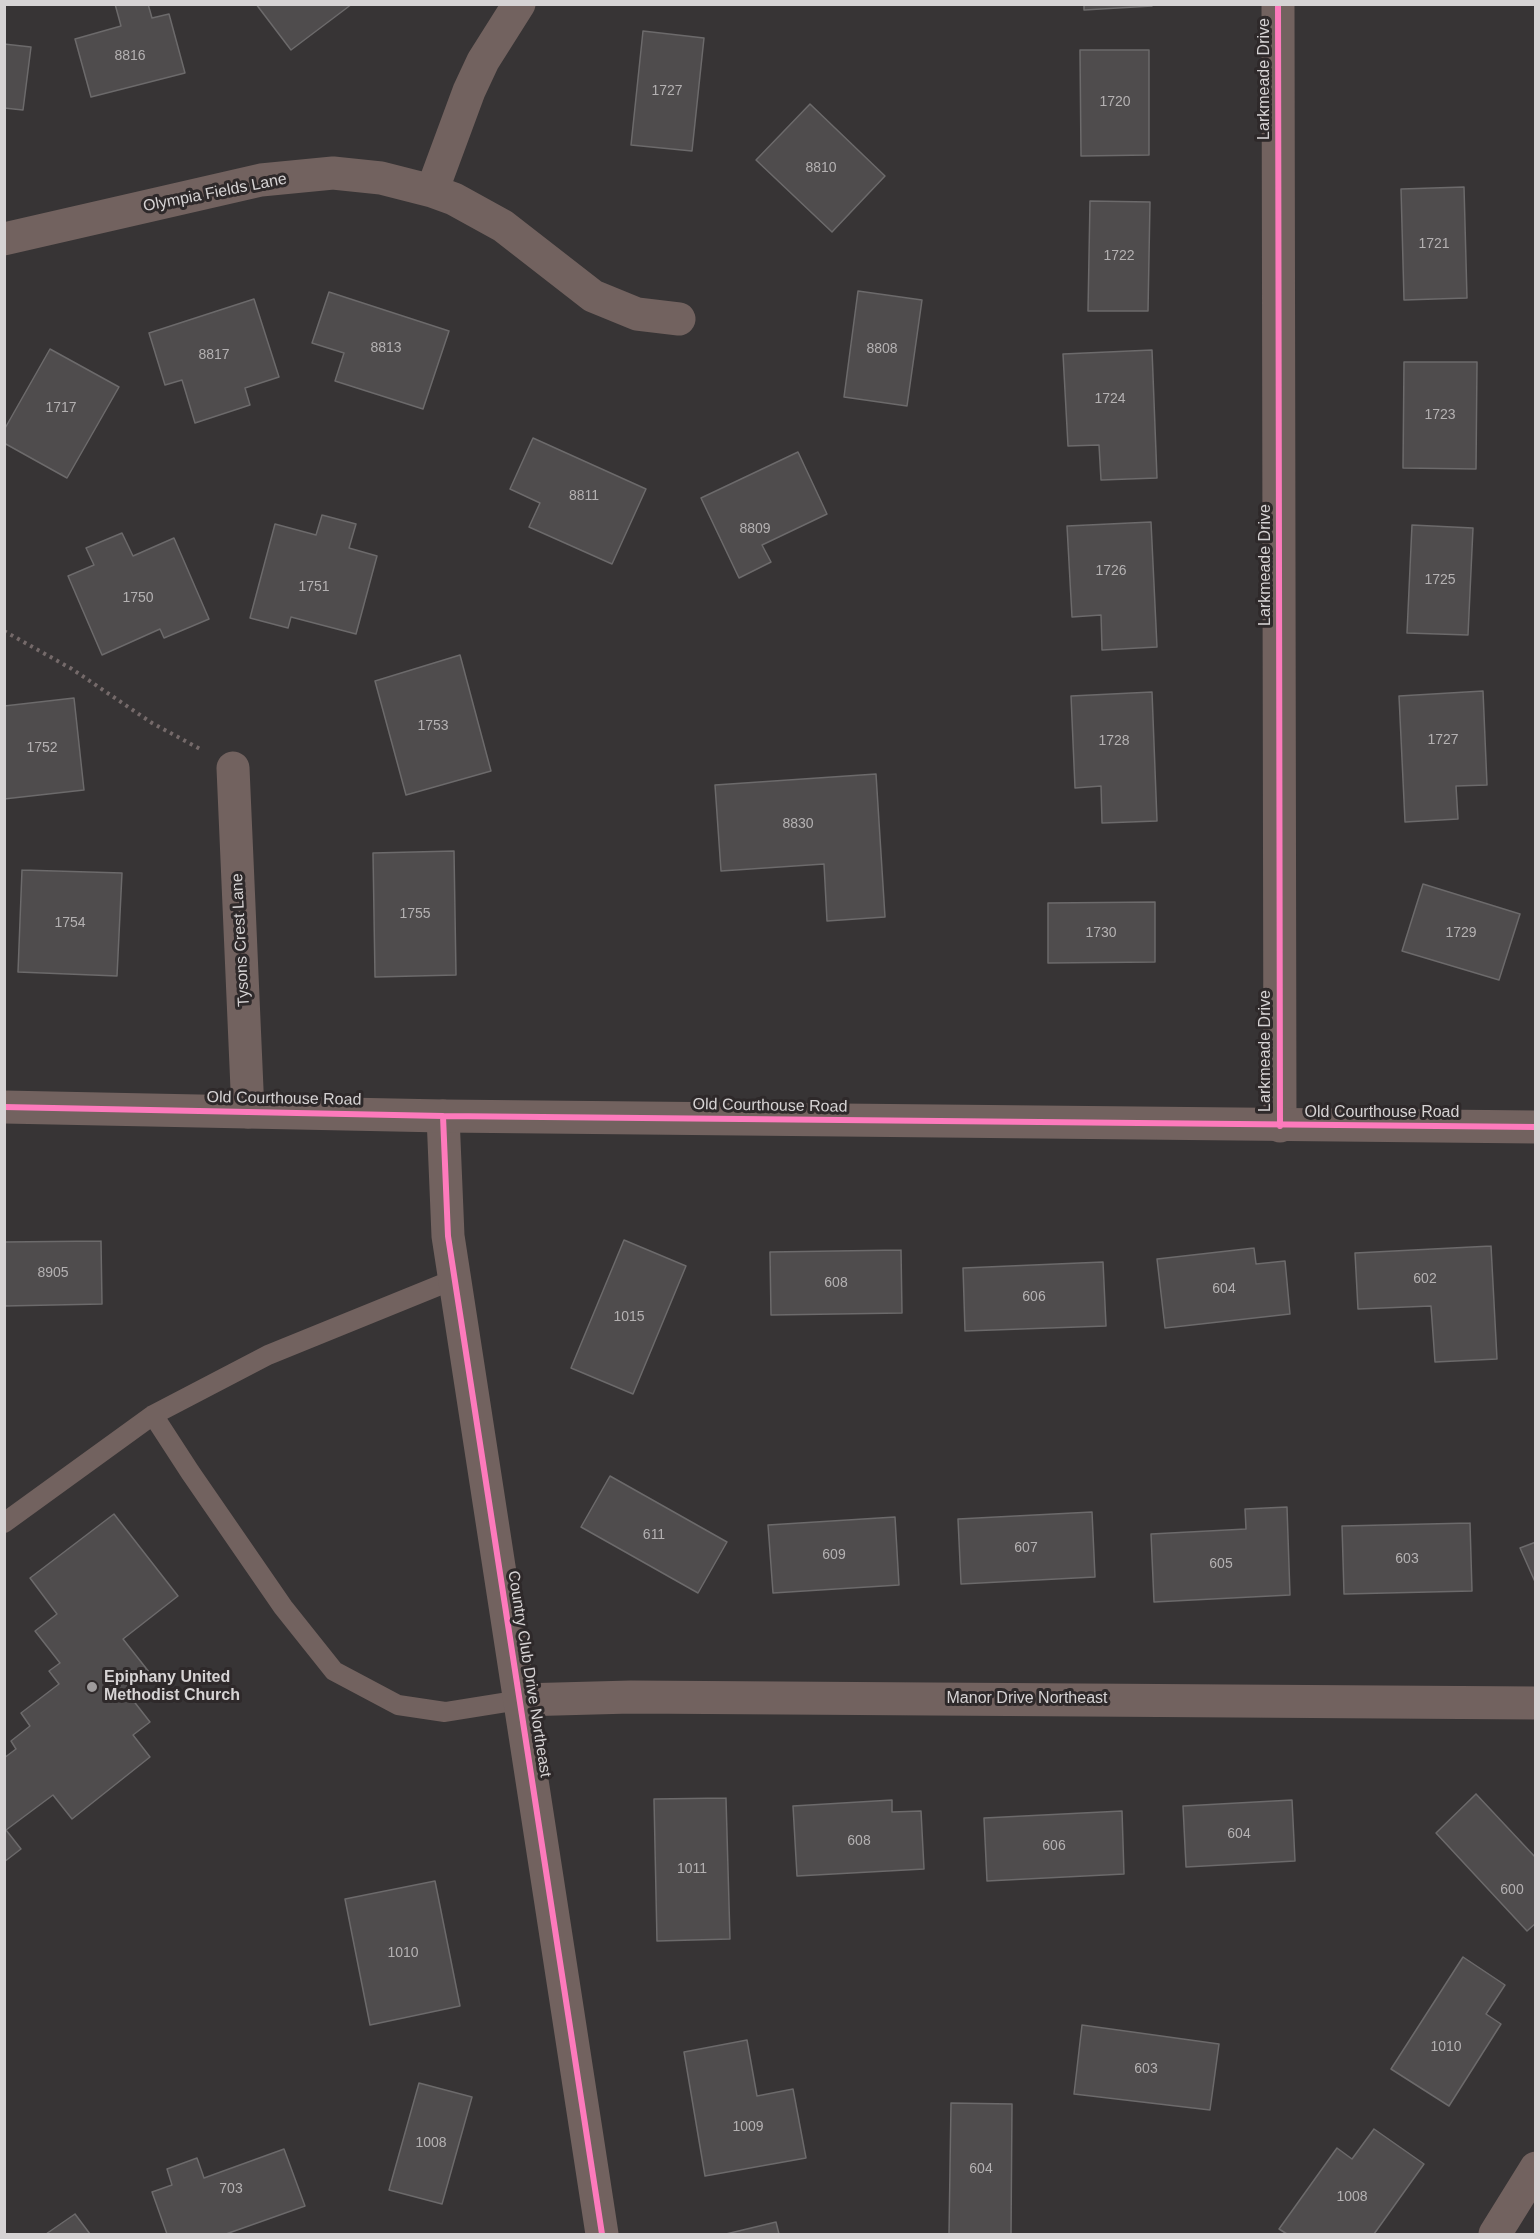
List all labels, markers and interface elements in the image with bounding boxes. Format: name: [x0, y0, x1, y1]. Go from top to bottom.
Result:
street label: Larkmeade Drive: [1255, 18, 1275, 140]
house number: 8816: [114, 48, 146, 64]
house number: 1727: [651, 83, 683, 99]
house number: 1720: [1099, 94, 1131, 110]
house number: 8810: [805, 160, 837, 176]
street label: Olympia Fields Lane: [142, 170, 288, 216]
house number: 1721: [1418, 236, 1450, 252]
house number: 1722: [1103, 248, 1135, 264]
house number: 8813: [370, 340, 402, 356]
house number: 8808: [866, 341, 898, 357]
house number: 8817: [198, 347, 230, 363]
house number: 1724: [1094, 391, 1126, 407]
house number: 1717: [45, 400, 77, 416]
house number: 1723: [1424, 407, 1456, 423]
house number: 8811: [569, 488, 599, 504]
street label: Larkmeade Drive: [1256, 504, 1276, 626]
house number: 8809: [739, 521, 771, 537]
house number: 1726: [1095, 563, 1127, 579]
house number: 1725: [1424, 572, 1456, 588]
house number: 1751: [298, 579, 330, 595]
house number: 1750: [122, 590, 154, 606]
house number: 1753: [417, 718, 449, 734]
house number: 1727: [1427, 732, 1459, 748]
house number: 1728: [1098, 733, 1130, 749]
house number: 1752: [26, 740, 58, 756]
house number: 8830: [782, 816, 814, 832]
street label: Tysons Crest Lane: [228, 873, 254, 1007]
house number: 1755: [399, 906, 431, 922]
house number: 1754: [54, 915, 86, 931]
house number: 1730: [1085, 925, 1117, 941]
house number: 1729: [1445, 925, 1477, 941]
street label: Larkmeade Drive: [1256, 990, 1276, 1112]
street label: Old Courthouse Road: [206, 1088, 362, 1110]
street label: Old Courthouse Road: [692, 1095, 848, 1117]
street label: Old Courthouse Road: [1305, 1103, 1459, 1123]
house number: 8905: [37, 1265, 69, 1281]
house number: 602: [1413, 1271, 1437, 1287]
house number: 608: [824, 1275, 848, 1291]
house number: 604: [1212, 1281, 1236, 1297]
house number: 606: [1022, 1289, 1046, 1305]
house number: 1015: [613, 1309, 645, 1325]
house number: 611: [643, 1527, 665, 1543]
house number: 607: [1014, 1540, 1038, 1556]
house number: 609: [822, 1547, 846, 1563]
house number: 603: [1395, 1551, 1419, 1567]
house number: 605: [1209, 1556, 1233, 1572]
street label: Country Club Drive Northeast: [503, 1569, 555, 1779]
place label: Epiphany United Methodist Church: [104, 1668, 240, 1706]
marker: Epiphany United Methodist Church: [85, 1680, 99, 1694]
street label: Manor Drive Northeast: [947, 1689, 1107, 1709]
house number: 604: [1227, 1826, 1251, 1842]
house number: 608: [847, 1833, 871, 1849]
house number: 606: [1042, 1838, 1066, 1854]
house number: 1011: [677, 1861, 707, 1877]
house number: 600: [1500, 1882, 1524, 1898]
house number: 1010: [387, 1945, 419, 1961]
house number: 1010: [1430, 2039, 1462, 2055]
house number: 603: [1134, 2061, 1158, 2077]
house number: 1009: [732, 2119, 764, 2135]
house number: 1008: [415, 2135, 447, 2151]
house number: 604: [969, 2161, 993, 2177]
house number: 703: [219, 2181, 243, 2197]
house number: 1008: [1336, 2189, 1368, 2205]

